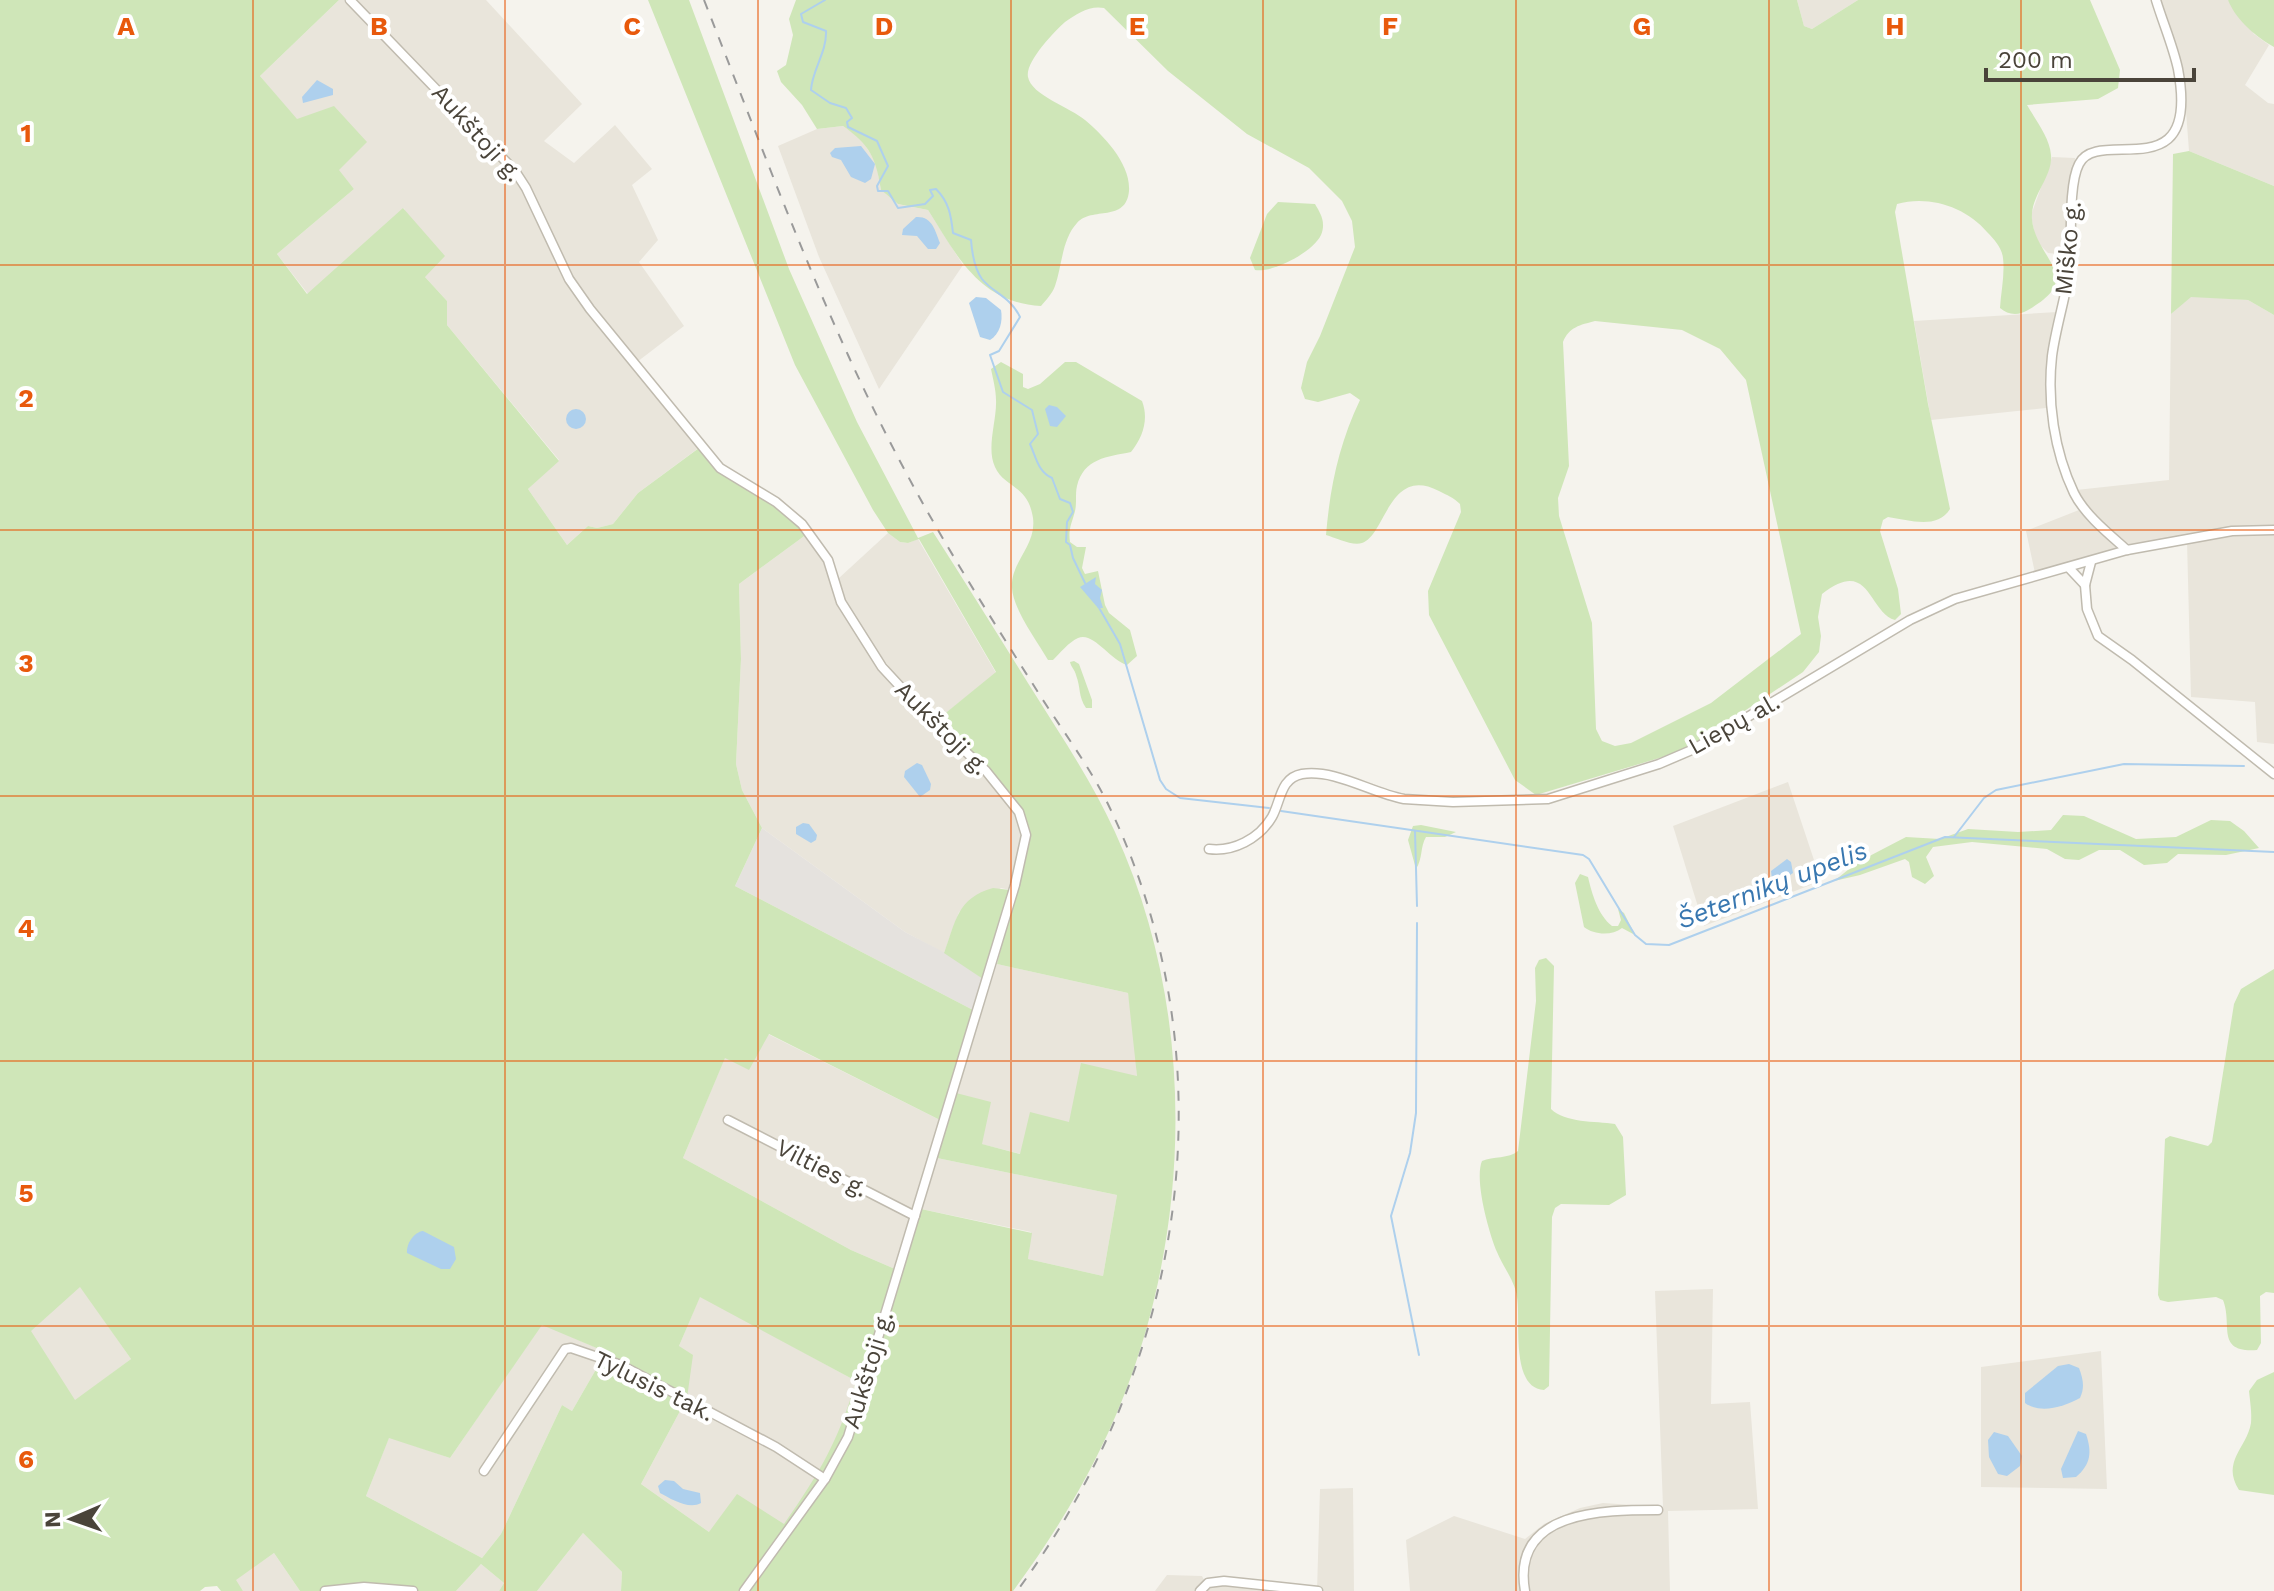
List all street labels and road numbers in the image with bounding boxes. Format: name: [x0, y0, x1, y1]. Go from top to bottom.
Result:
street label: Aukštoji g.: [426, 79, 528, 187]
street label: Miško g.: [2049, 200, 2087, 296]
street label: Aukštoji g.: [889, 675, 995, 781]
street label: Liepų al.: [1684, 688, 1784, 760]
street label: Vilties g.: [772, 1133, 872, 1203]
street label: Aukštoji g.: [837, 1308, 899, 1432]
street label: Tylusis tak.: [589, 1345, 719, 1427]

